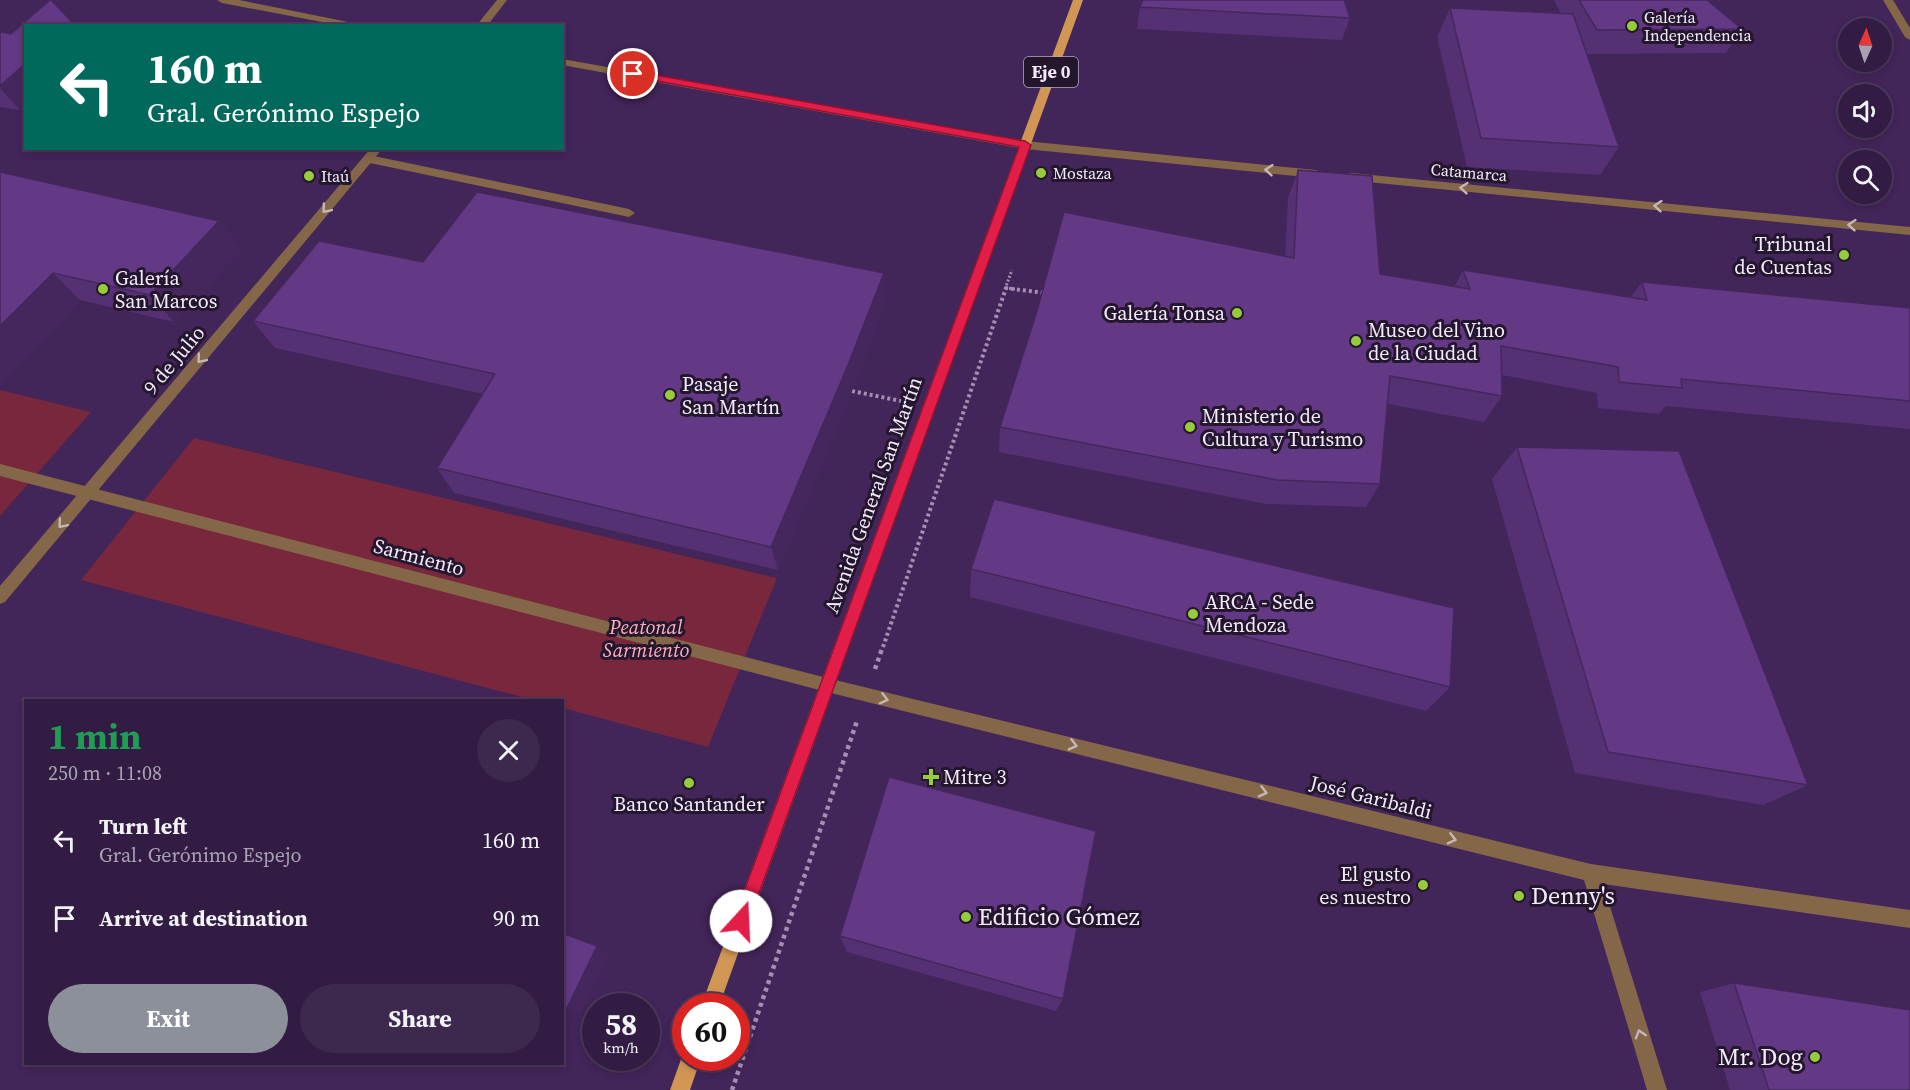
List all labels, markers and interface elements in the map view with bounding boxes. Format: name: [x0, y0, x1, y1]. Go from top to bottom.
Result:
place label: Galería Independencia: [1644, 6, 1752, 46]
north arrow: [1838, 18, 1892, 72]
map controls: [1838, 18, 1892, 204]
marker: Galería Independencia: [1625, 19, 1639, 33]
text: 160 m: [147, 39, 262, 97]
icon: left: [48, 48, 126, 126]
pin: [607, 48, 658, 99]
icon: arrive: [616, 57, 649, 90]
road number: Eje 0: [1024, 57, 1078, 87]
button: sound: [1838, 84, 1892, 138]
text: Gral. Gerónimo Espejo: [147, 94, 420, 131]
button: search: [1838, 150, 1892, 204]
street label: Catamarca: [1430, 158, 1509, 186]
place label: Mostaza: [1053, 162, 1112, 184]
one-way arrow: [1265, 164, 1274, 177]
place label: Itaú: [321, 165, 349, 187]
marker: Mostaza: [1034, 166, 1048, 180]
marker: Itaú: [302, 169, 316, 183]
one-way arrow: [1459, 182, 1468, 195]
one-way arrow: [1653, 200, 1662, 213]
one-way arrow: [323, 202, 334, 213]
one-way arrow: [1847, 219, 1856, 232]
place label: Tribunal de Cuentas: [1734, 230, 1832, 281]
marker: Tribunal de Cuentas: [1837, 248, 1851, 262]
place label: Galería San Marcos: [115, 264, 218, 315]
marker: Galería San Marcos: [96, 282, 110, 296]
place label: Galería Tonsa: [1104, 299, 1226, 327]
marker: Galería Tonsa: [1230, 306, 1244, 320]
place label: Museo del Vino de la Ciudad: [1368, 316, 1505, 367]
street label: 9 de Julio: [137, 319, 211, 401]
marker: Museo del Vino de la Ciudad: [1349, 334, 1363, 348]
one-way arrow: [197, 352, 208, 363]
place label: Pasaje San Martín: [682, 370, 780, 421]
street label: Avenida General San Martín: [817, 373, 929, 617]
marker: Pasaje San Martín: [663, 388, 677, 402]
place label: Ministerio de Cultura y Turismo: [1202, 402, 1363, 453]
marker: Ministerio de Cultura y Turismo: [1183, 420, 1197, 434]
one-way arrow: [58, 517, 69, 528]
street label: Sarmiento: [371, 532, 467, 582]
place label: ARCA - Sede Mendoza: [1205, 588, 1314, 639]
marker: ARCA - Sede Mendoza: [1186, 607, 1200, 621]
park label: Peatonal Sarmiento: [603, 613, 689, 664]
one-way arrow: [879, 691, 889, 704]
text: 1 min: [48, 712, 141, 761]
button: close: [477, 719, 540, 782]
one-way arrow: [1068, 738, 1078, 751]
text: 250 m · 11:08: [48, 759, 162, 787]
place label: Mitre 3: [943, 763, 1007, 791]
street label: José Garibaldi: [1306, 768, 1435, 826]
marker: Mitre 3: [924, 770, 938, 784]
marker: Banco Santander: [682, 776, 696, 790]
one-way arrow: [1257, 785, 1267, 798]
place label: Banco Santander: [613, 790, 765, 818]
text: Turn left: [99, 811, 187, 841]
icon: left: [48, 824, 81, 857]
text: 160 m: [482, 825, 540, 855]
one-way arrow: [1447, 831, 1457, 844]
text: Gral. Gerónimo Espejo: [99, 841, 301, 869]
place label: El gusto es nuestro: [1319, 860, 1411, 911]
marker: El gusto es nuestro: [1416, 878, 1430, 892]
place label: Denny's: [1531, 879, 1615, 912]
position arrow: [709, 889, 773, 953]
marker: Denny's: [1512, 889, 1526, 903]
place label: Edificio Gómez: [978, 900, 1140, 933]
icon: arrive: [48, 902, 81, 935]
text: Arrive at destination: [99, 903, 308, 933]
text: 90 m: [493, 903, 540, 933]
marker: Edificio Gómez: [959, 910, 973, 924]
button: Exit: [48, 984, 288, 1053]
button: Share: [300, 984, 540, 1053]
speed limit sign: 60: [672, 993, 750, 1071]
text: 58: [605, 1004, 637, 1045]
one-way arrow: [1635, 1029, 1647, 1040]
text: km/h: [603, 1037, 639, 1058]
place label: Mr. Dog: [1718, 1040, 1803, 1073]
marker: Mr. Dog: [1808, 1050, 1822, 1064]

